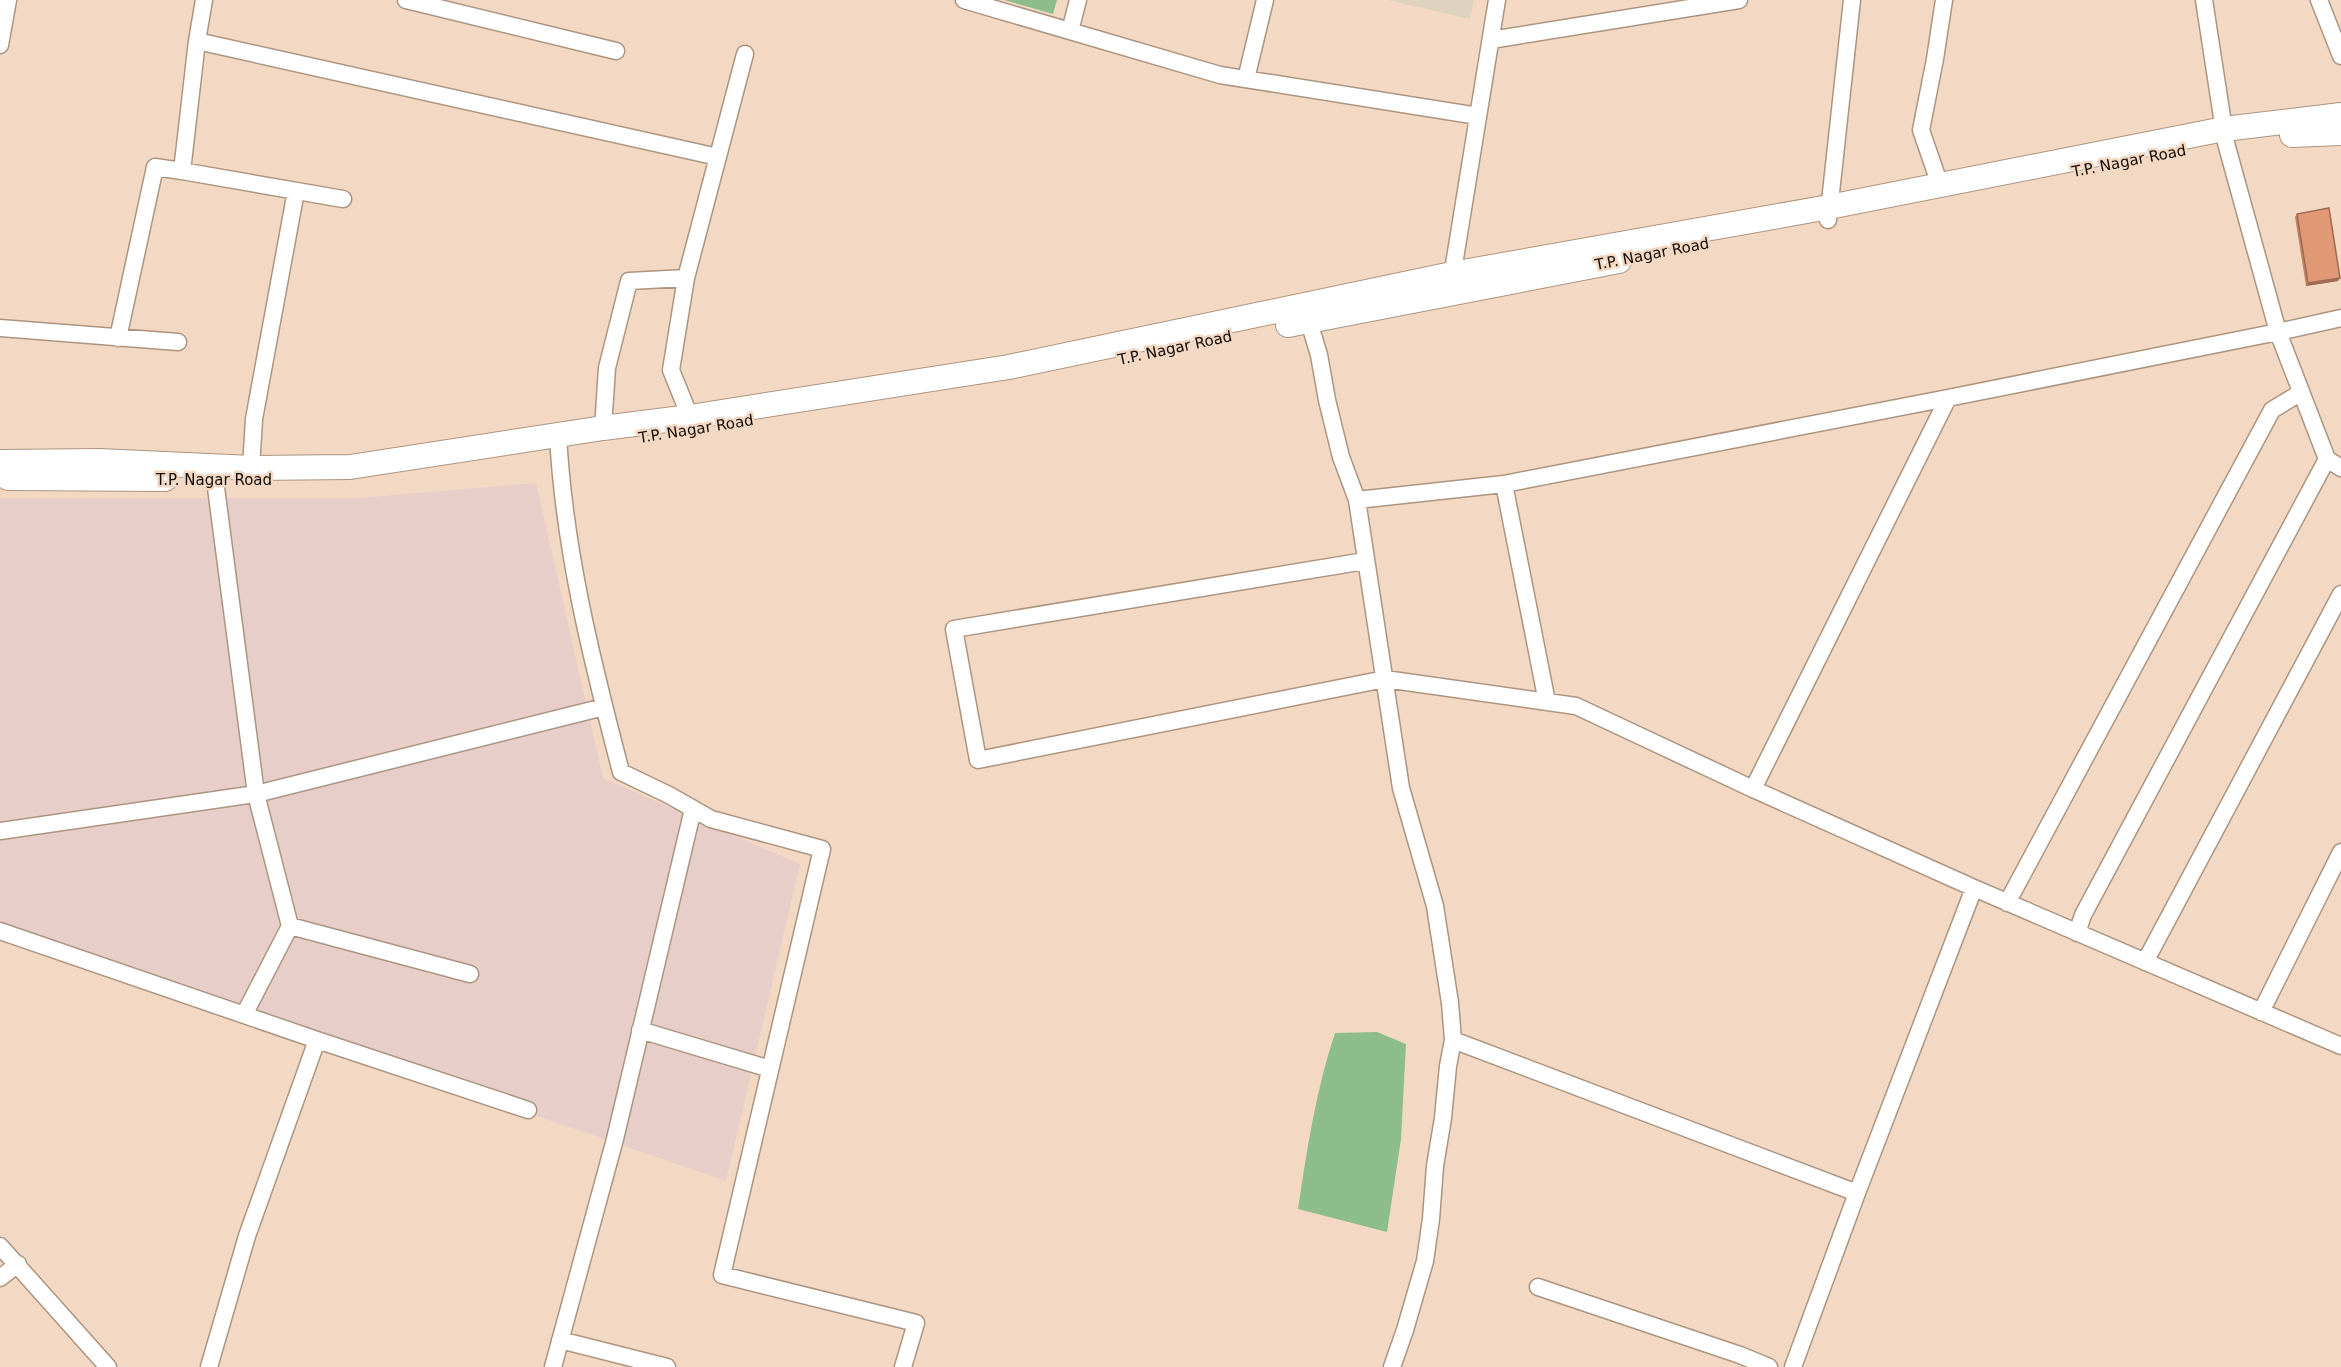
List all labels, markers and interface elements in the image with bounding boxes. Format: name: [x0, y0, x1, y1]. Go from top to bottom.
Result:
street label: T.P. Nagar Road: [2069, 141, 2188, 181]
street label: T.P. Nagar Road: [1592, 234, 1711, 274]
street label: T.P. Nagar Road: [1115, 327, 1234, 369]
street label: T.P. Nagar Road: [636, 411, 755, 447]
street label: T.P. Nagar Road: [155, 471, 272, 489]

